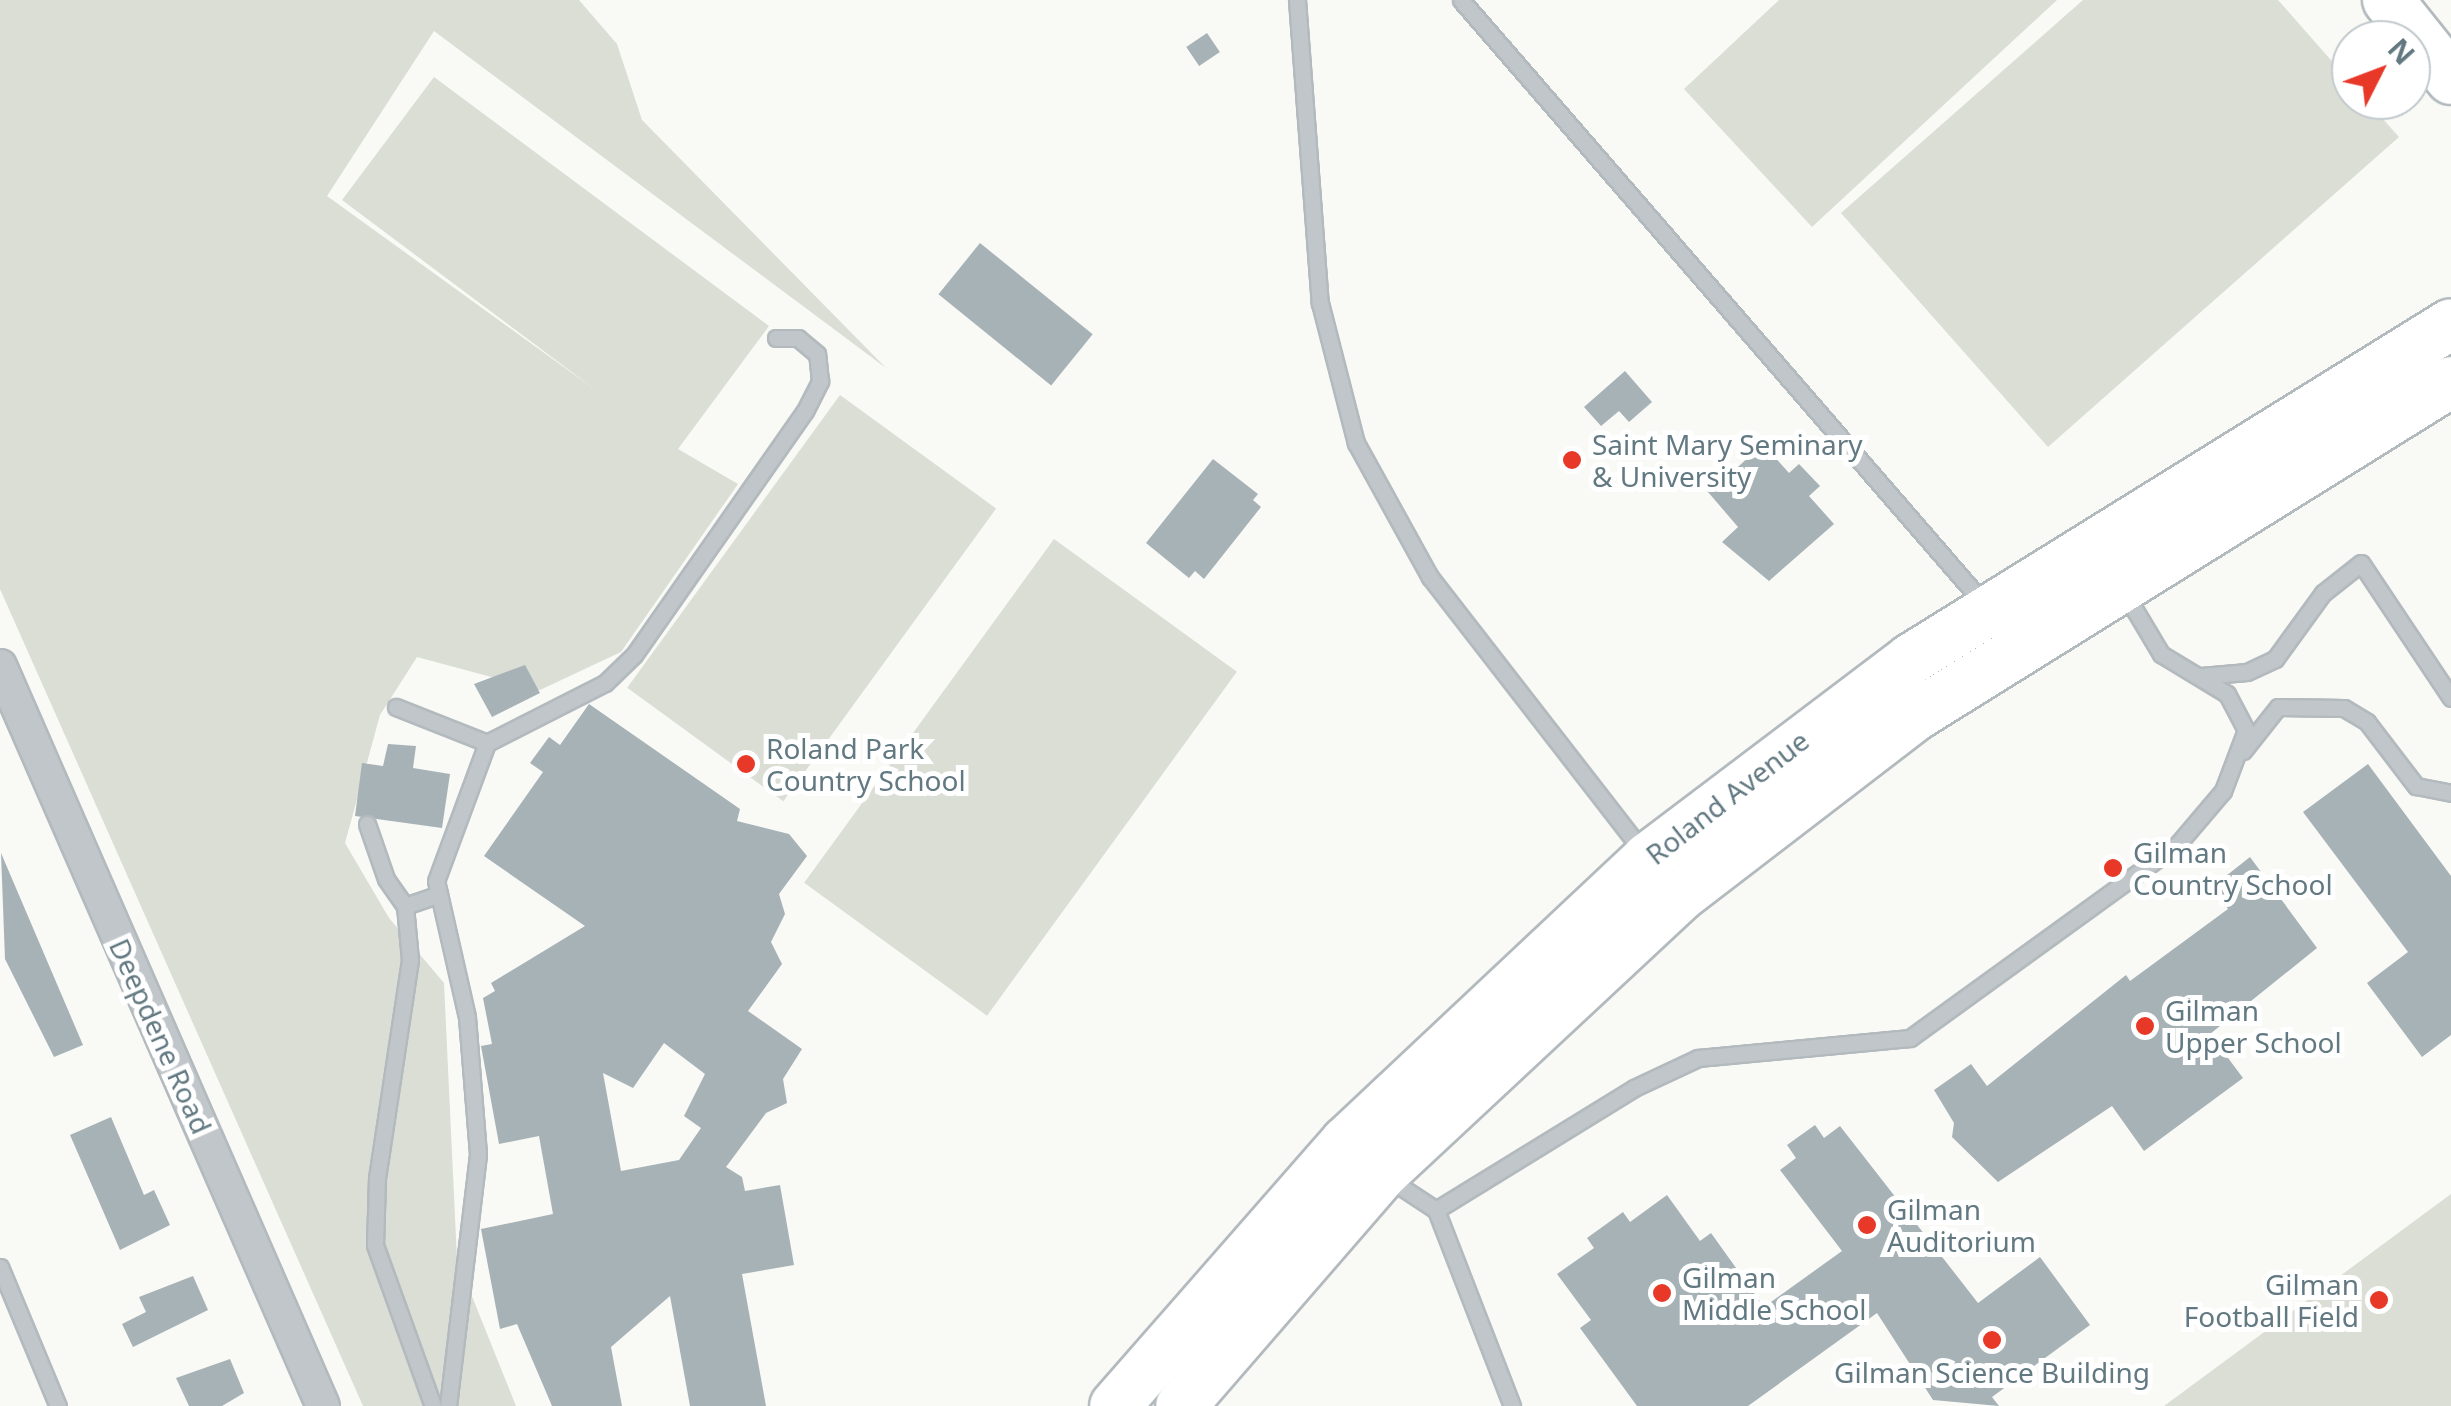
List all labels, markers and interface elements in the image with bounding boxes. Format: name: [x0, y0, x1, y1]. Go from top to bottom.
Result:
north arrow: [2331, 20, 2431, 120]
text: N: [2380, 30, 2424, 72]
place label: Saint Mary Seminary & University: [1592, 427, 1863, 493]
marker: Saint Mary Seminary & University: [1561, 449, 1583, 471]
street label: Roland Avenue: [1639, 723, 1815, 871]
place label: Roland Park Country School: [766, 731, 966, 797]
marker: Roland Park Country School: [735, 753, 757, 775]
place label: Gilman Country School: [2133, 835, 2333, 901]
marker: Gilman Country School: [2102, 857, 2124, 879]
street label: Deepdene Road: [103, 933, 219, 1139]
place label: Gilman Upper School: [2165, 993, 2342, 1059]
marker: Gilman Upper School: [2134, 1015, 2156, 1037]
place label: Gilman Auditorium: [1887, 1192, 2036, 1258]
marker: Gilman Auditorium: [1856, 1214, 1878, 1236]
place label: Gilman Middle School: [1682, 1260, 1867, 1326]
place label: Gilman Football Field: [2184, 1267, 2359, 1333]
marker: Gilman Middle School: [1651, 1282, 1673, 1304]
marker: Gilman Football Field: [2368, 1289, 2390, 1311]
marker: Gilman Science Building: [1981, 1329, 2003, 1351]
place label: Gilman Science Building: [1834, 1355, 2150, 1389]

